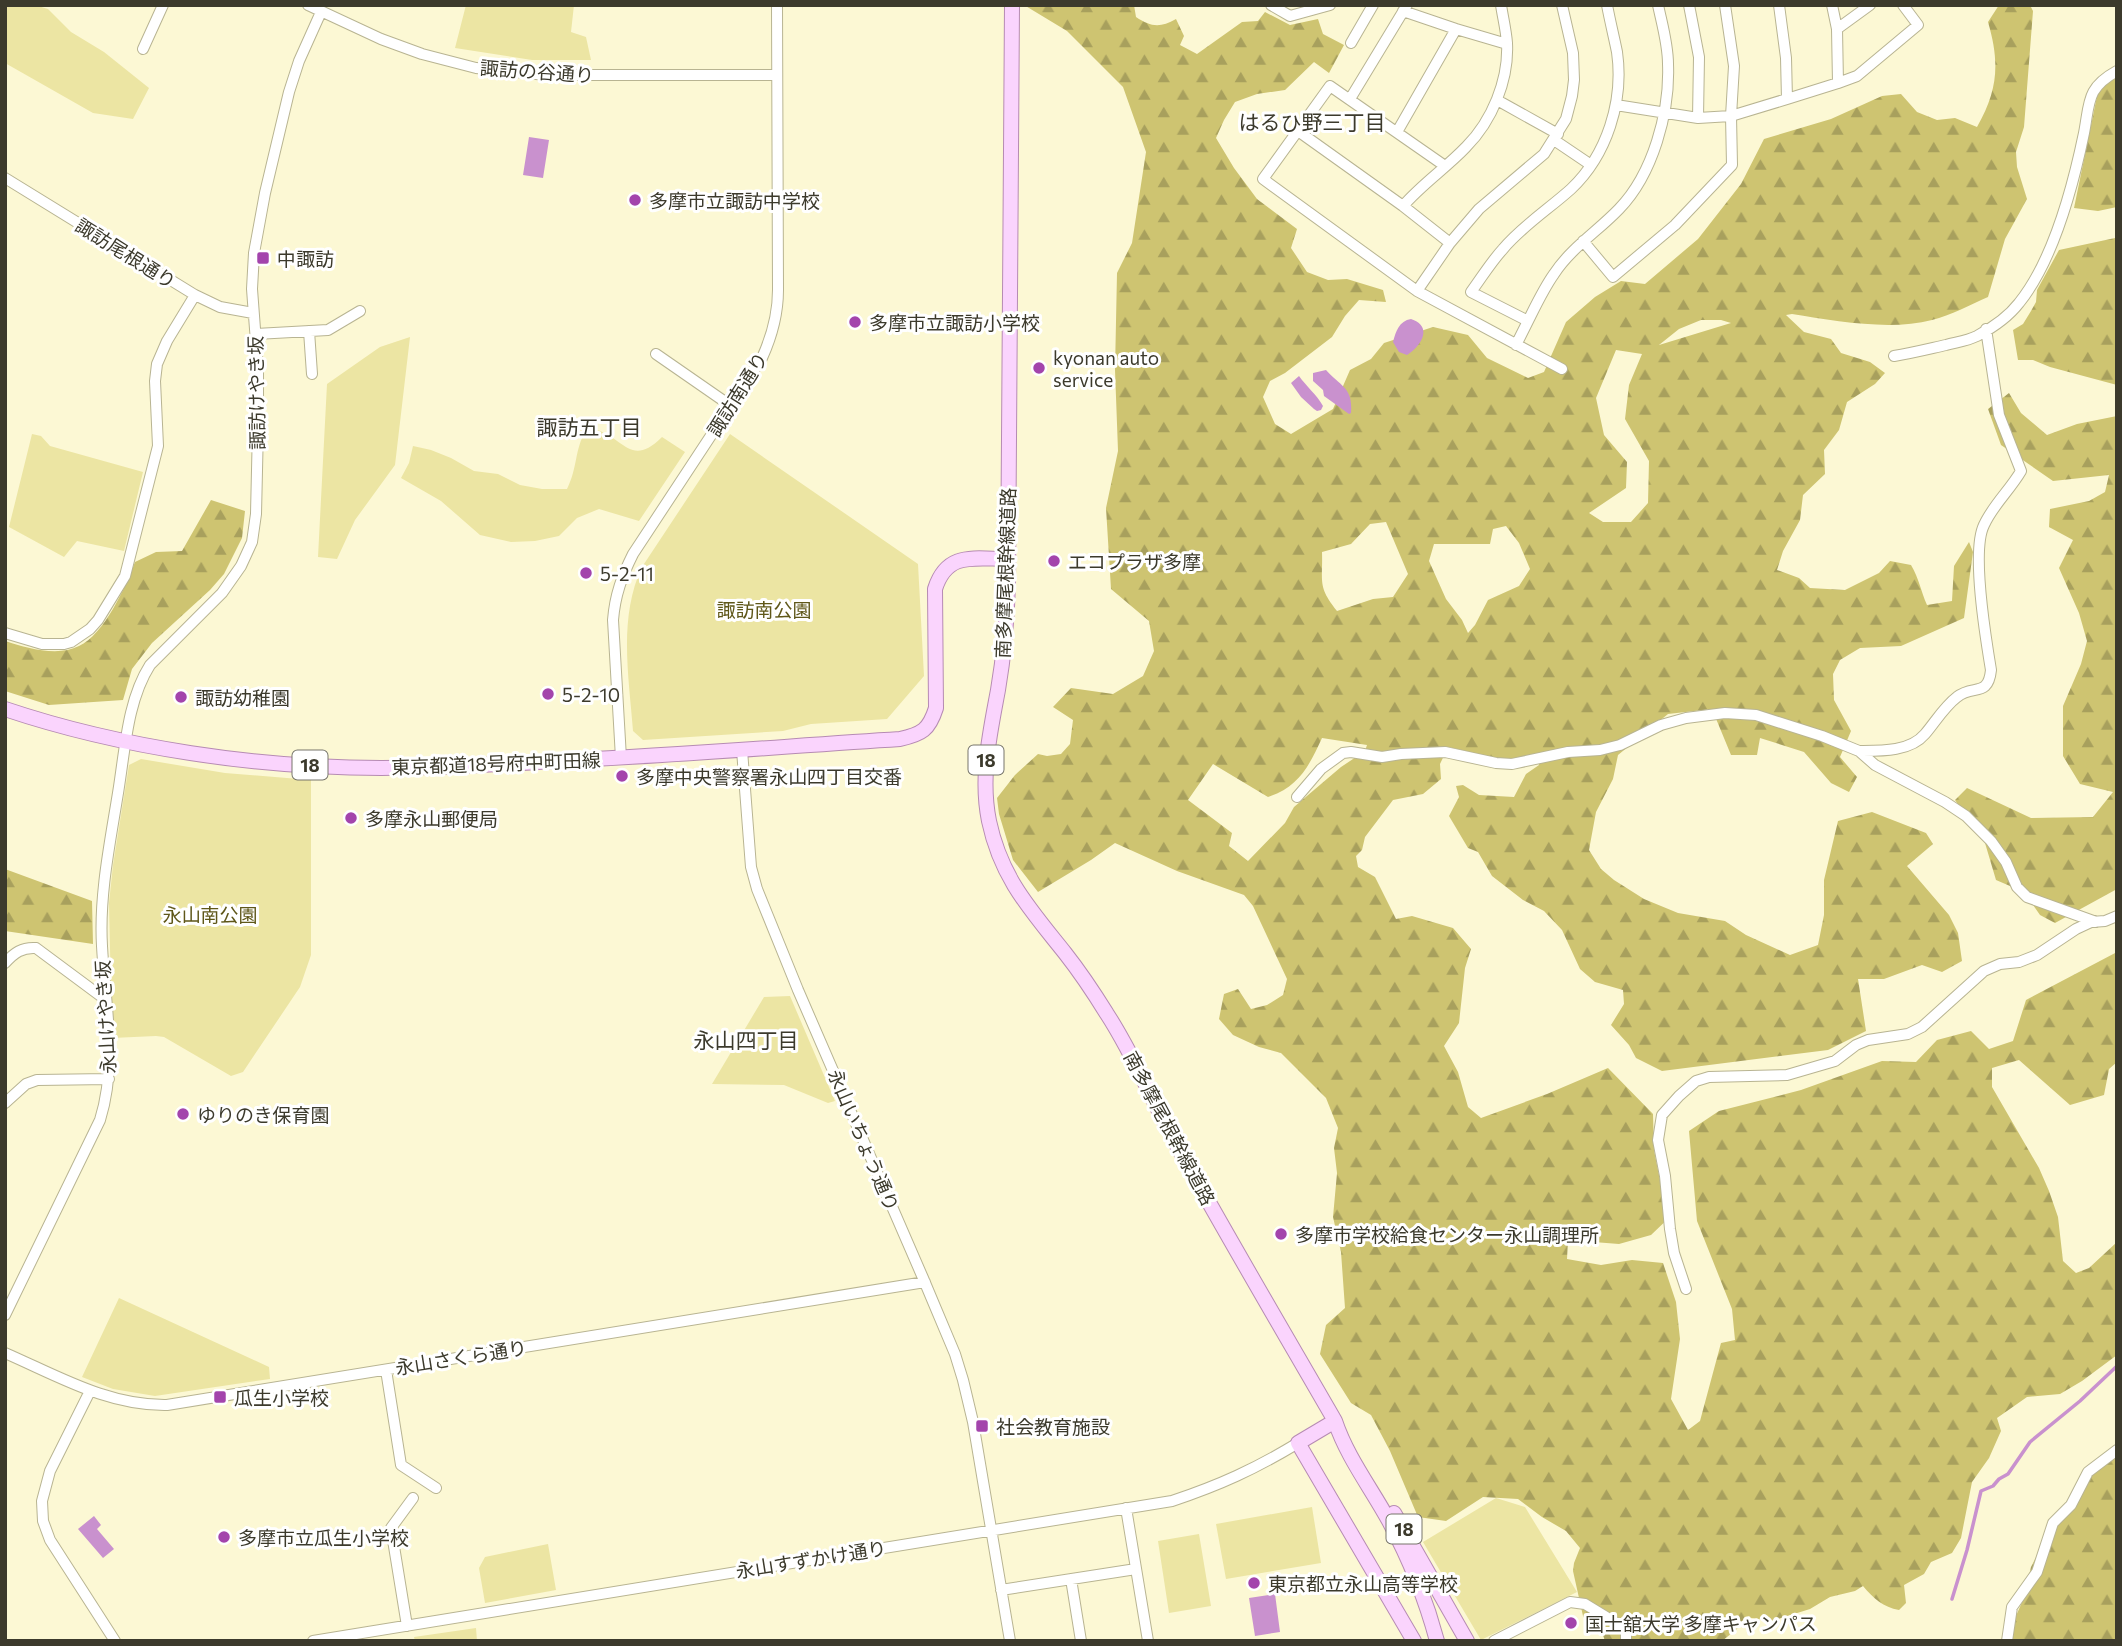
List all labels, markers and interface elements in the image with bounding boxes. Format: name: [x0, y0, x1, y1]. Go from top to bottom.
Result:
street label: 諏訪の谷通り: [479, 56, 595, 86]
district label: はるひ野三丁目: [1239, 109, 1386, 134]
place label: 多摩市立諏訪中学校: [649, 189, 820, 212]
marker: 多摩市立諏訪中学校: [627, 192, 643, 208]
street label: 諏訪尾根通り: [72, 213, 180, 293]
place label: 中諏訪: [277, 247, 334, 270]
marker: 中諏訪: [255, 250, 271, 266]
place label: 多摩市立諏訪小学校: [869, 311, 1040, 334]
marker: 多摩市立諏訪小学校: [847, 314, 863, 330]
street label: 諏訪けやき坂: [244, 336, 268, 450]
place label: kyonan auto service: [1053, 346, 1159, 391]
street label: 諏訪南通り: [702, 348, 772, 440]
marker: kyonan auto service: [1031, 360, 1047, 376]
district label: 諏訪五丁目: [537, 414, 642, 439]
street label: 南多摩尾根幹線道路: [991, 487, 1019, 659]
place label: エコプラザ多摩: [1068, 550, 1201, 573]
marker: エコプラザ多摩: [1046, 553, 1062, 569]
place label: 5-2-11: [600, 562, 654, 585]
marker: 5-2-11: [578, 565, 594, 581]
park label: 諏訪南公園: [716, 598, 812, 621]
place label: 5-2-10: [562, 683, 620, 706]
place label: 諏訪幼稚園: [195, 686, 290, 709]
marker: 5-2-10: [540, 686, 556, 702]
marker: 諏訪幼稚園: [173, 689, 189, 705]
road number: 18: [968, 746, 1004, 774]
street label: 東京都道18号府中町田線: [391, 748, 601, 778]
road number: 18: [292, 750, 328, 780]
place label: 多摩中央警察署永山四丁目交番: [636, 765, 902, 788]
marker: 多摩中央警察署永山四丁目交番: [614, 768, 630, 784]
place label: 多摩永山郵便局: [365, 807, 498, 830]
marker: 多摩永山郵便局: [343, 810, 359, 826]
park label: 永山南公園: [162, 903, 258, 926]
street label: 永山けやき坂: [91, 959, 119, 1075]
district label: 永山四丁目: [694, 1027, 799, 1052]
street label: 南多摩尾根幹線道路: [1120, 1047, 1220, 1209]
street label: 永山いちょう通り: [824, 1066, 904, 1214]
place label: ゆりのき保育園: [197, 1103, 329, 1126]
marker: ゆりのき保育園: [175, 1106, 191, 1122]
place label: 多摩市学校給食センター永山調理所: [1295, 1223, 1599, 1246]
marker: 多摩市学校給食センター永山調理所: [1273, 1226, 1289, 1242]
street label: 永山さくら通り: [394, 1335, 528, 1379]
place label: 瓜生小学校: [234, 1386, 329, 1409]
marker: 瓜生小学校: [212, 1389, 228, 1405]
place label: 社会教育施設: [996, 1415, 1110, 1438]
marker: 社会教育施設: [974, 1418, 990, 1434]
road number: 18: [1386, 1514, 1422, 1544]
place label: 多摩市立瓜生小学校: [238, 1526, 409, 1549]
marker: 多摩市立瓜生小学校: [216, 1529, 232, 1545]
street label: 永山すずかけ通り: [734, 1536, 888, 1582]
place label: 東京都立永山高等学校: [1268, 1572, 1458, 1595]
marker: 東京都立永山高等学校: [1246, 1575, 1262, 1591]
place label: 国士舘大学 多摩キャンパス: [1585, 1612, 1817, 1635]
marker: 国士舘大学 多摩キャンパス: [1563, 1615, 1579, 1631]

